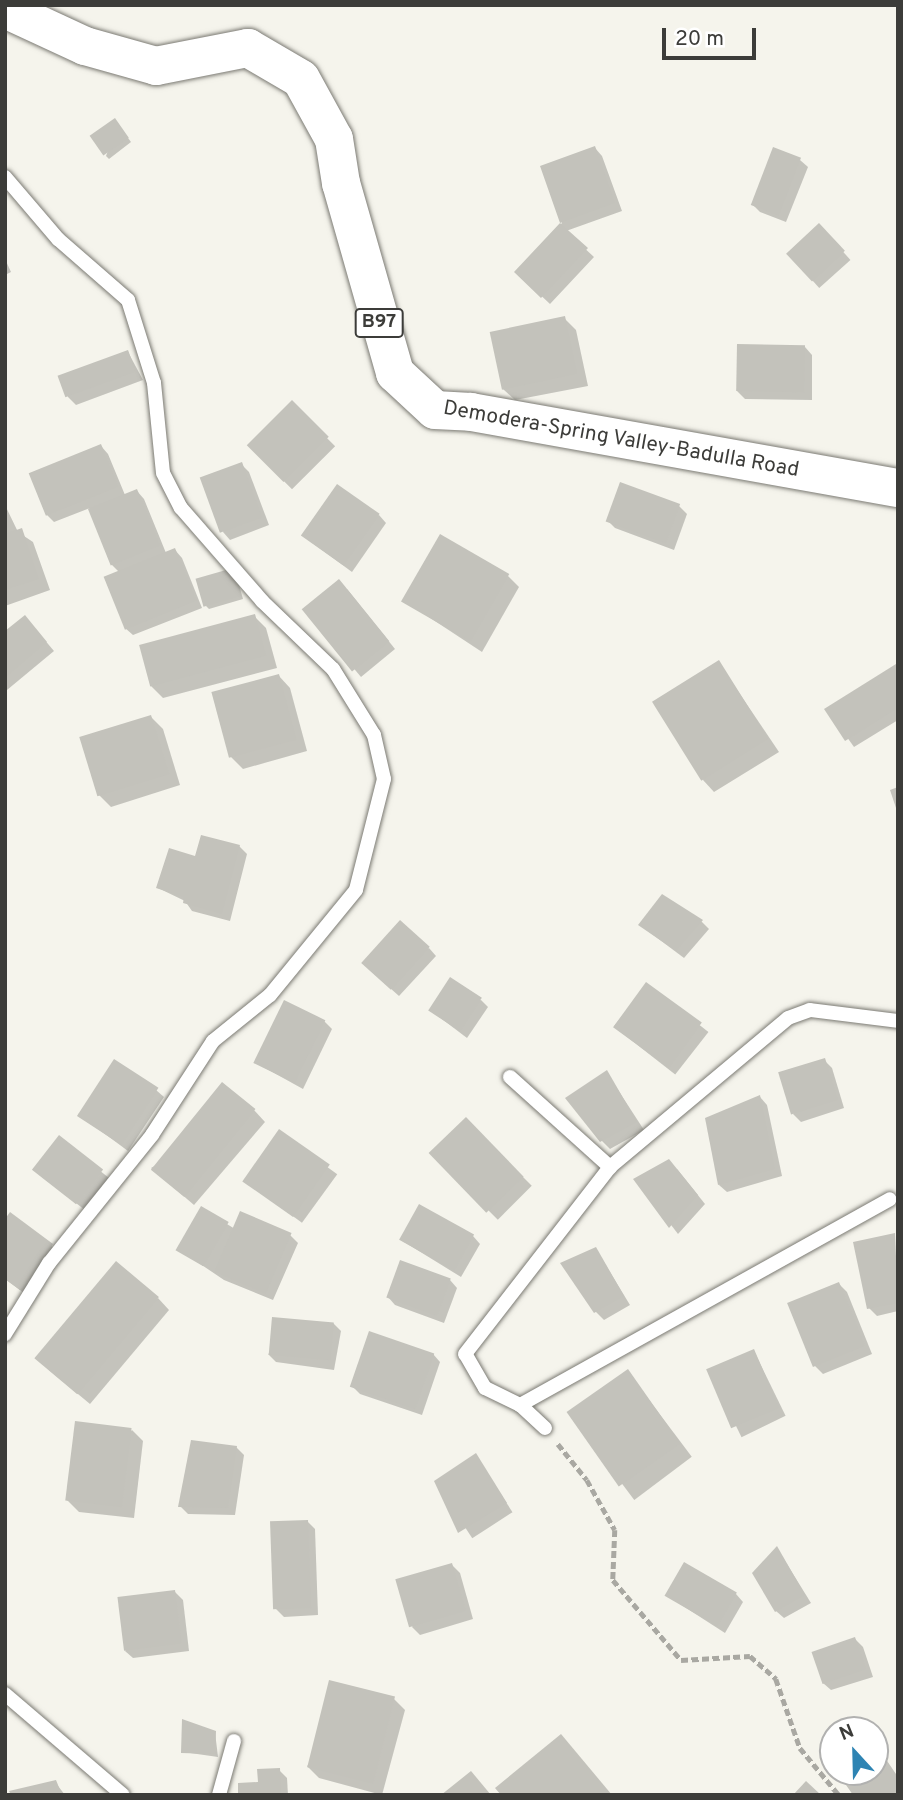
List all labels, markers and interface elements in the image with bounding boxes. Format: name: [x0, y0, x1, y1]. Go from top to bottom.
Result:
scale bar: [665, 14, 760, 58]
text: 20 m: [675, 26, 724, 53]
road number: B97: [354, 308, 404, 338]
street label: Demodera-Spring Valley-Badulla Road: [441, 396, 801, 484]
north arrow: [819, 1716, 889, 1786]
text: N: [836, 1720, 858, 1747]

